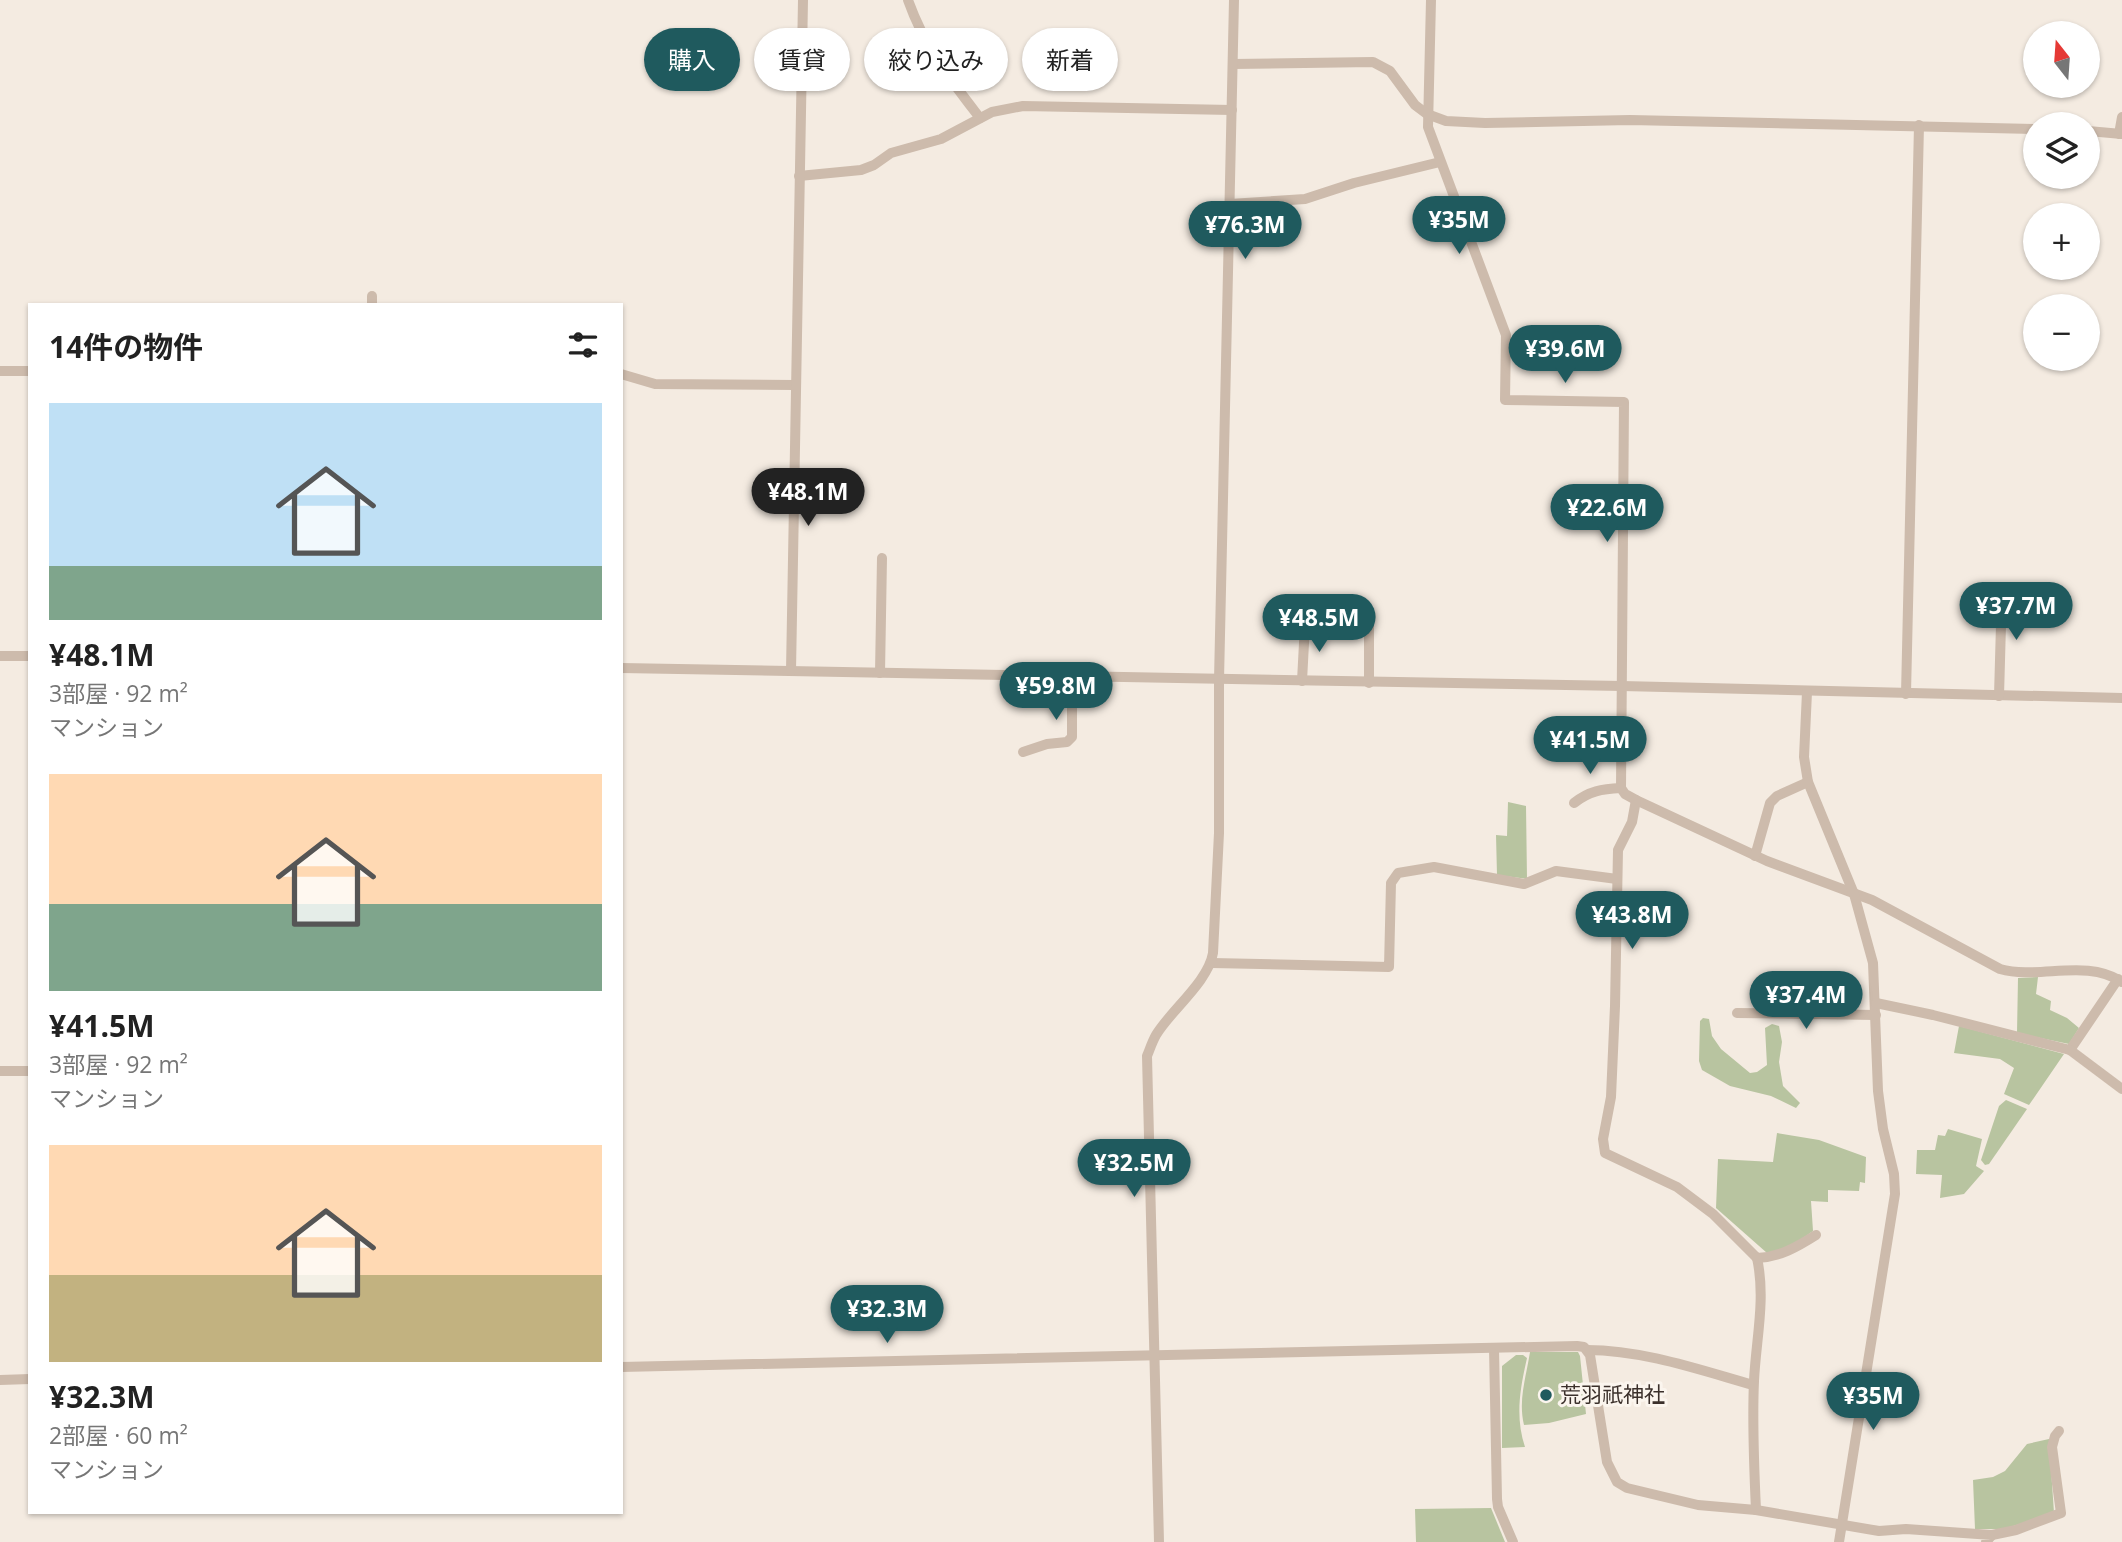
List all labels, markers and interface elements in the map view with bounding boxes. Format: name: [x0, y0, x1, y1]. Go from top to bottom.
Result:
north arrow: [2023, 21, 2100, 98]
map controls: [2023, 21, 2100, 371]
chip: 購入: [644, 28, 740, 91]
chip: 賃貸: [754, 28, 850, 91]
chip: 絞り込み: [864, 28, 1008, 91]
chip: 新着: [1022, 28, 1118, 91]
button: layers: [2023, 112, 2100, 189]
pin: ¥35M: [1418, 196, 1500, 256]
pin: ¥76.3M: [1188, 202, 1302, 261]
text: ¥35M: [1428, 203, 1490, 235]
button: +: [2023, 203, 2100, 280]
text: ¥76.3M: [1205, 208, 1285, 240]
button: −: [2023, 294, 2100, 371]
text: 14件の物件: [49, 326, 203, 367]
icon: filters: [564, 326, 602, 364]
pin: ¥39.6M: [1508, 326, 1622, 385]
text: ¥39.6M: [1525, 332, 1605, 364]
icon: home: [263, 448, 389, 574]
pin: ¥48.1M: [751, 468, 865, 528]
text: ¥48.1M: [768, 475, 848, 507]
pin: ¥22.6M: [1550, 484, 1664, 544]
text: ¥22.6M: [1567, 491, 1647, 523]
pin: ¥37.7M: [1959, 582, 2073, 642]
text: ¥37.7M: [1976, 589, 2056, 621]
pin: ¥48.5M: [1262, 594, 1376, 654]
text: ¥48.5M: [1279, 601, 1359, 633]
text: ¥48.1M: [49, 634, 154, 675]
pin: ¥59.8M: [999, 662, 1113, 722]
text: ¥59.8M: [1016, 669, 1096, 701]
text: 3部屋 · 92 m²: [49, 677, 188, 709]
text: マンション: [49, 711, 164, 743]
pin: ¥41.5M: [1533, 716, 1647, 776]
text: ¥41.5M: [1550, 723, 1630, 755]
icon: home: [263, 819, 389, 945]
pin: ¥43.8M: [1575, 892, 1689, 951]
text: ¥43.8M: [1592, 898, 1672, 930]
pin: ¥37.4M: [1749, 972, 1863, 1031]
text: ¥37.4M: [1766, 978, 1846, 1010]
text: ¥41.5M: [49, 1005, 154, 1046]
text: 3部屋 · 92 m²: [49, 1048, 188, 1080]
text: マンション: [49, 1082, 164, 1114]
pin: ¥32.5M: [1077, 1140, 1191, 1199]
text: ¥32.5M: [1094, 1146, 1174, 1178]
icon: home: [263, 1190, 389, 1316]
pin: ¥32.3M: [830, 1286, 944, 1345]
text: ¥32.3M: [847, 1292, 927, 1324]
pin: ¥35M: [1832, 1372, 1914, 1432]
text: ¥32.3M: [49, 1376, 154, 1417]
text: ¥35M: [1842, 1379, 1904, 1411]
place label: 荒羽祇神社: [1560, 1380, 1665, 1408]
marker: 荒羽祇神社: [1538, 1387, 1554, 1403]
text: 2部屋 · 60 m²: [49, 1419, 188, 1451]
text: マンション: [49, 1453, 164, 1485]

